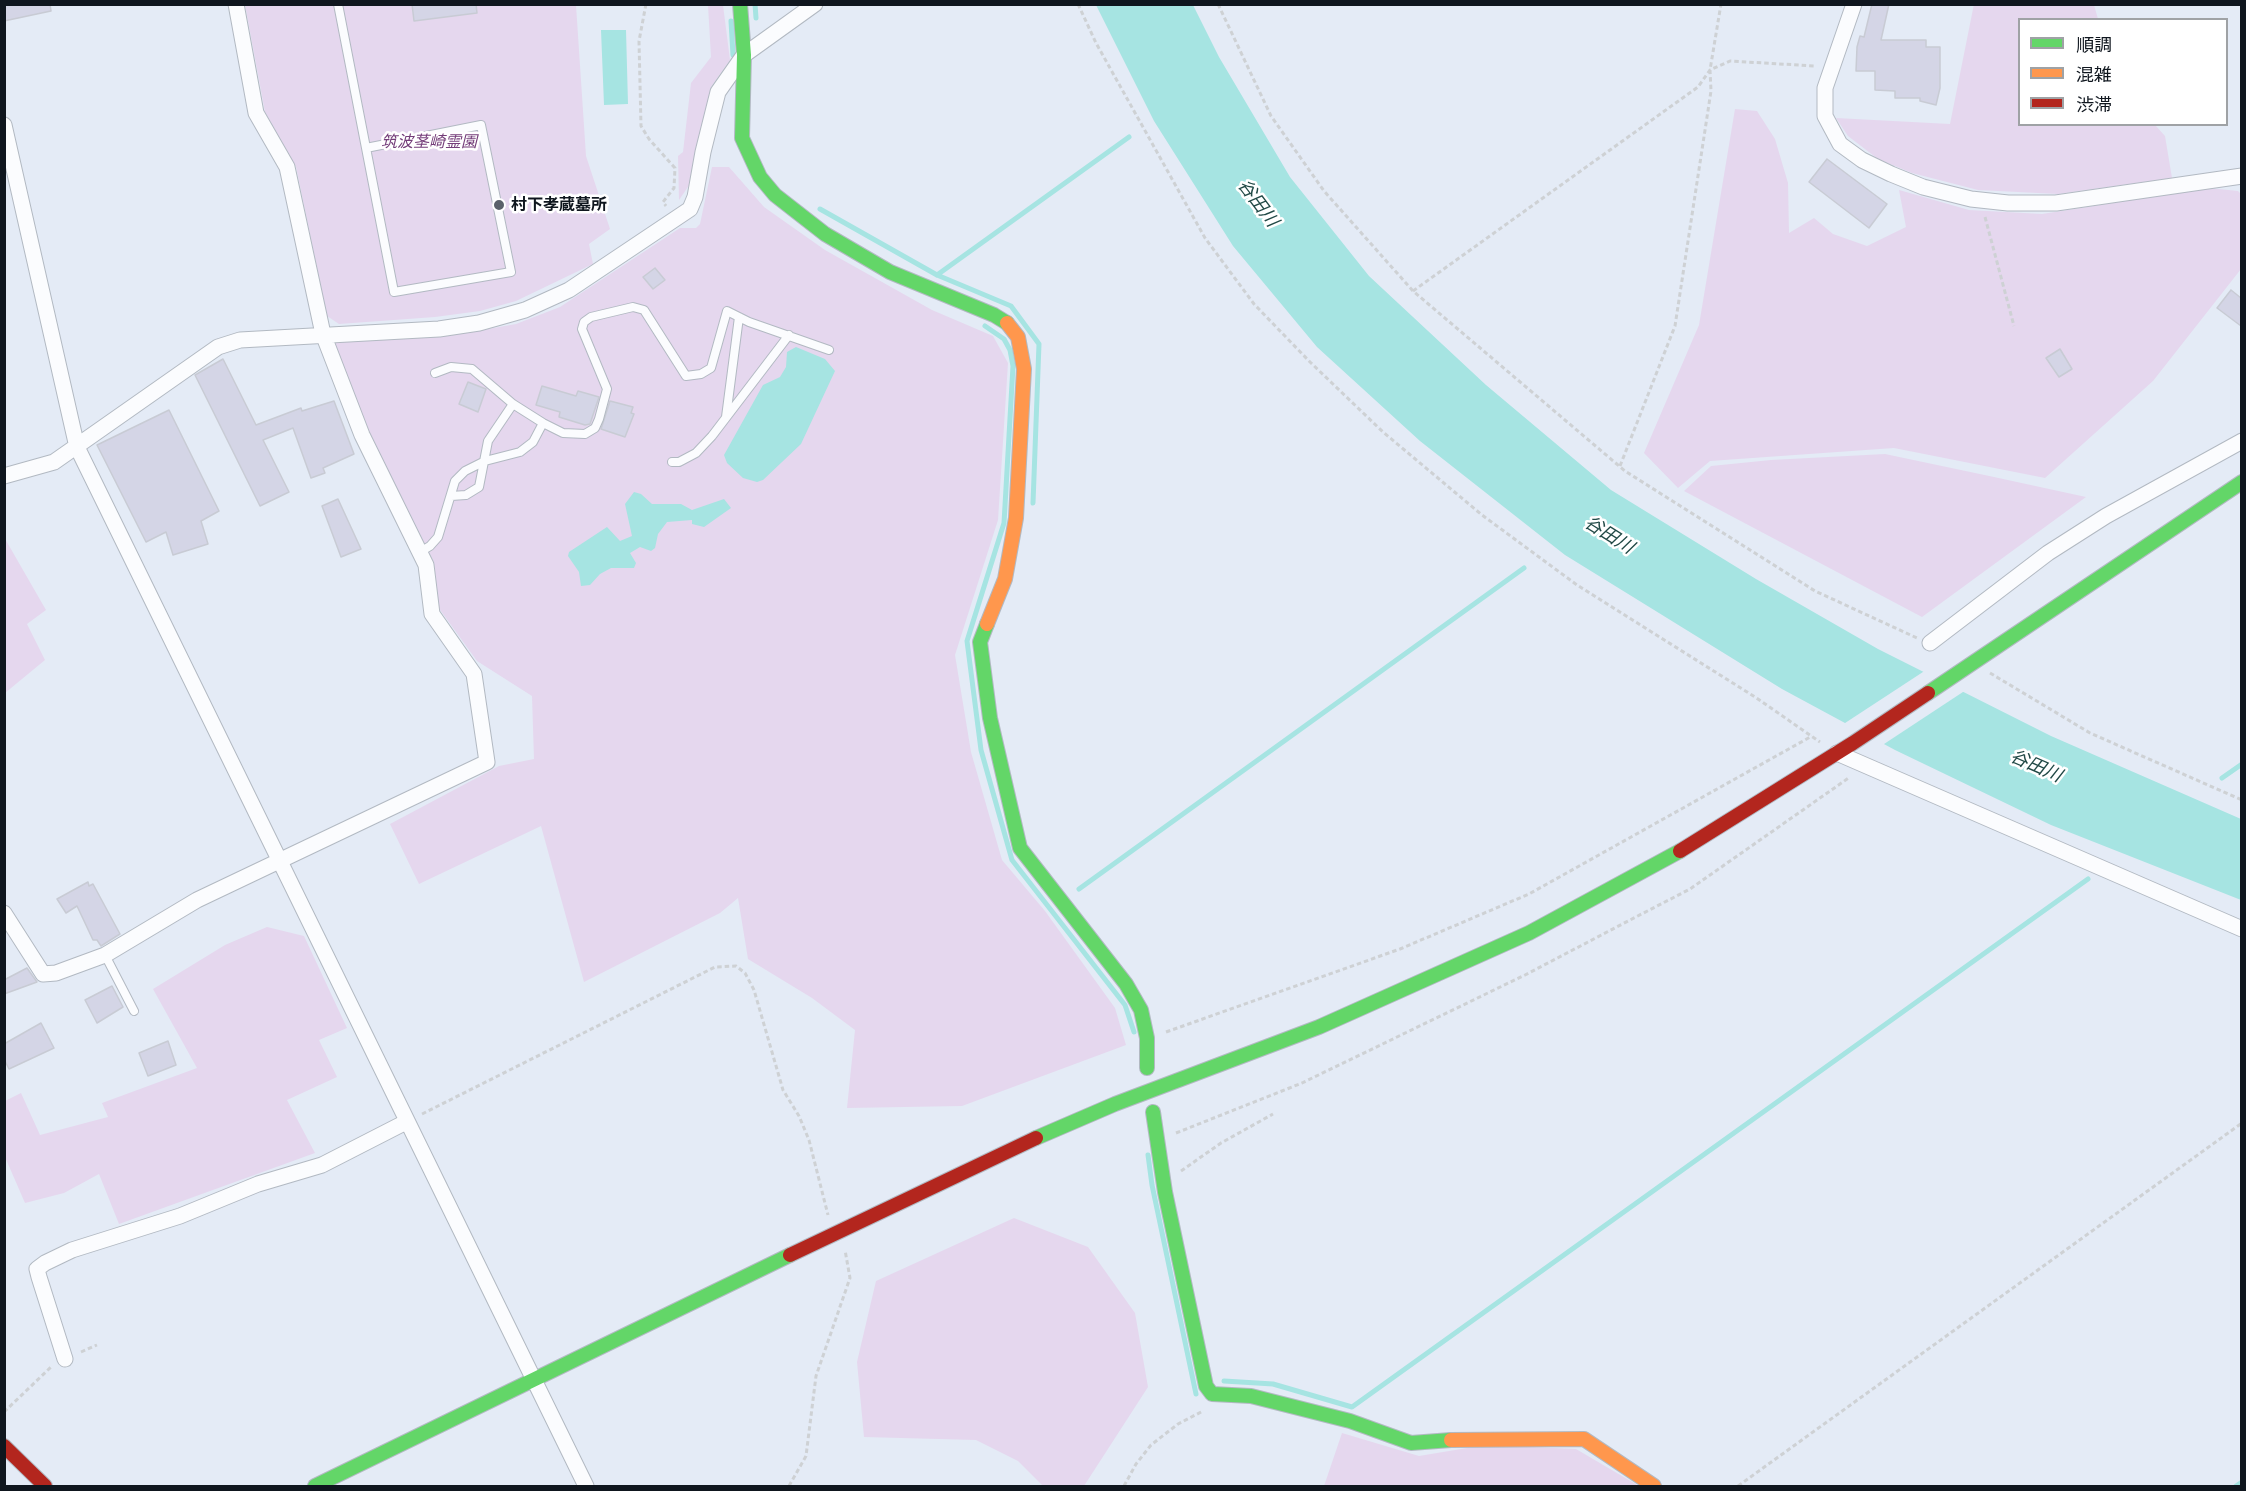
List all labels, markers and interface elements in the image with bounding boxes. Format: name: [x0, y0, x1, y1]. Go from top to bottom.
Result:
legend: [2018, 18, 2228, 126]
text: 順調: [2076, 32, 2112, 56]
text: 混雑: [2076, 62, 2112, 86]
text: 渋滞: [2076, 92, 2112, 116]
park label: 筑波茎崎霊園: [381, 132, 477, 152]
water label: 谷田川: [1233, 175, 1283, 231]
place label: 村下孝蔵墓所: [511, 195, 607, 215]
marker: 村下孝蔵墓所: [492, 198, 506, 212]
water label: 谷田川: [1580, 512, 1638, 558]
water label: 谷田川: [2007, 745, 2065, 787]

